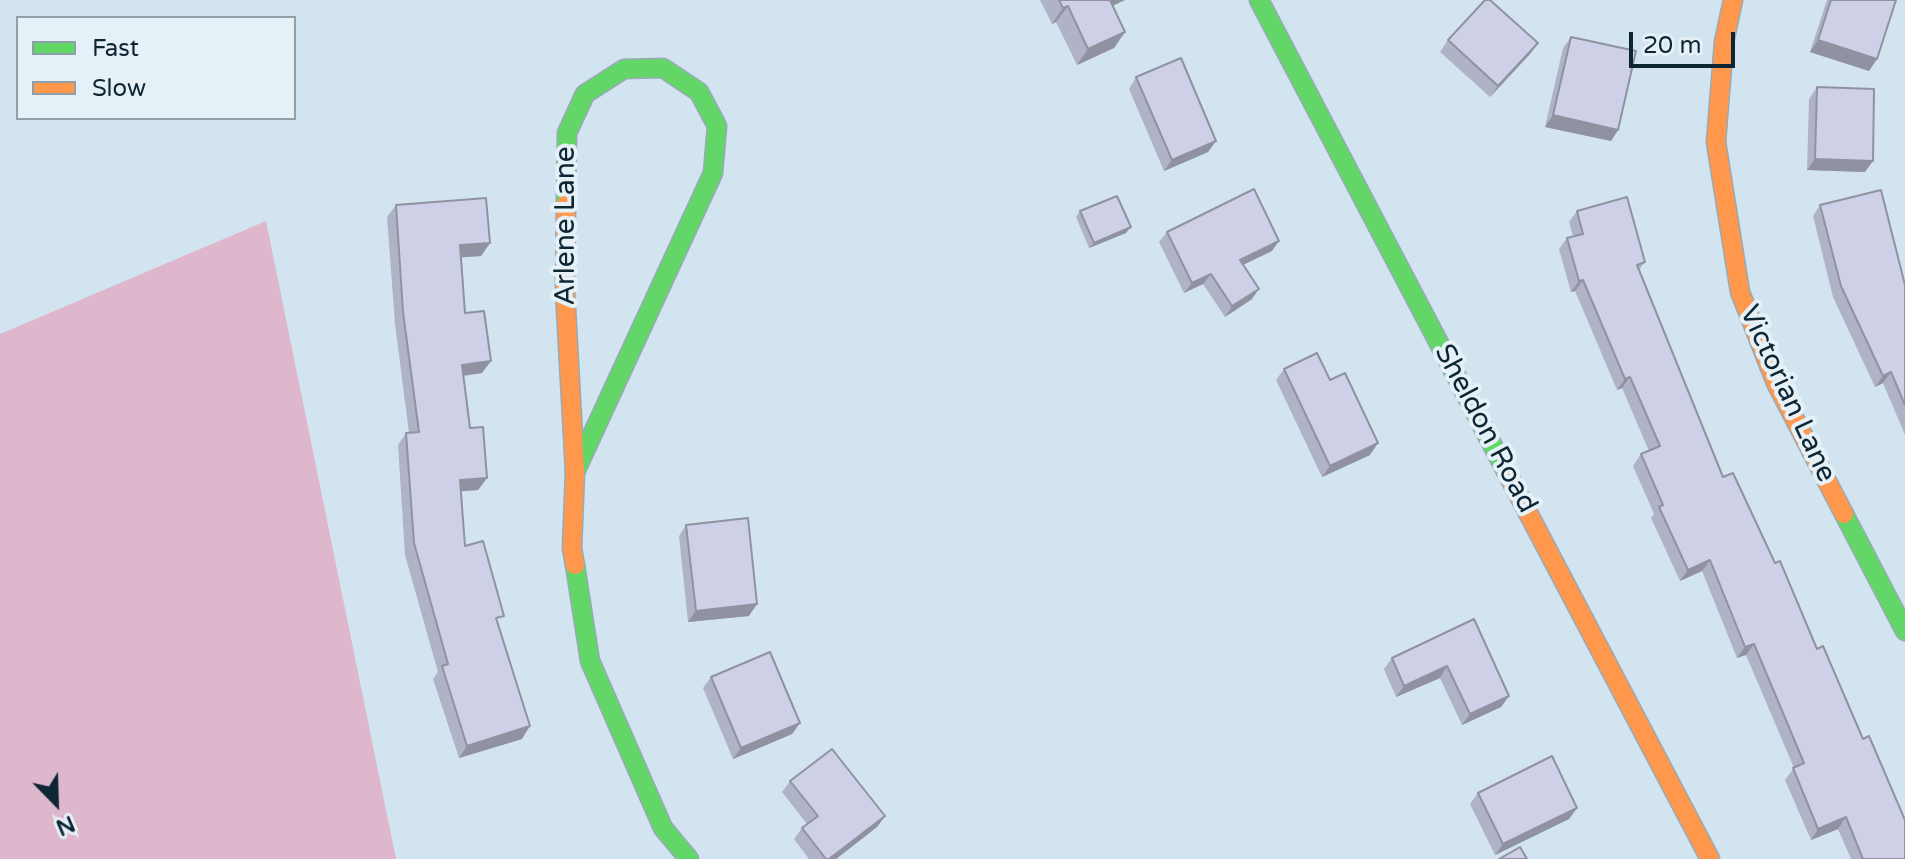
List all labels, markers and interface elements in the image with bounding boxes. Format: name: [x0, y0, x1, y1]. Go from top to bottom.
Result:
legend: [16, 16, 296, 120]
scale bar: [1633, 16, 1739, 66]
text: 20 m: [1643, 31, 1701, 60]
text: Fast: [92, 34, 139, 63]
text: Slow: [92, 74, 146, 103]
street label: Arlene Lane: [550, 146, 584, 306]
street label: Victorian Lane: [1731, 300, 1843, 488]
street label: Sheldon Road: [1426, 339, 1544, 519]
north arrow: [16, 763, 96, 843]
text: N: [52, 810, 79, 841]

